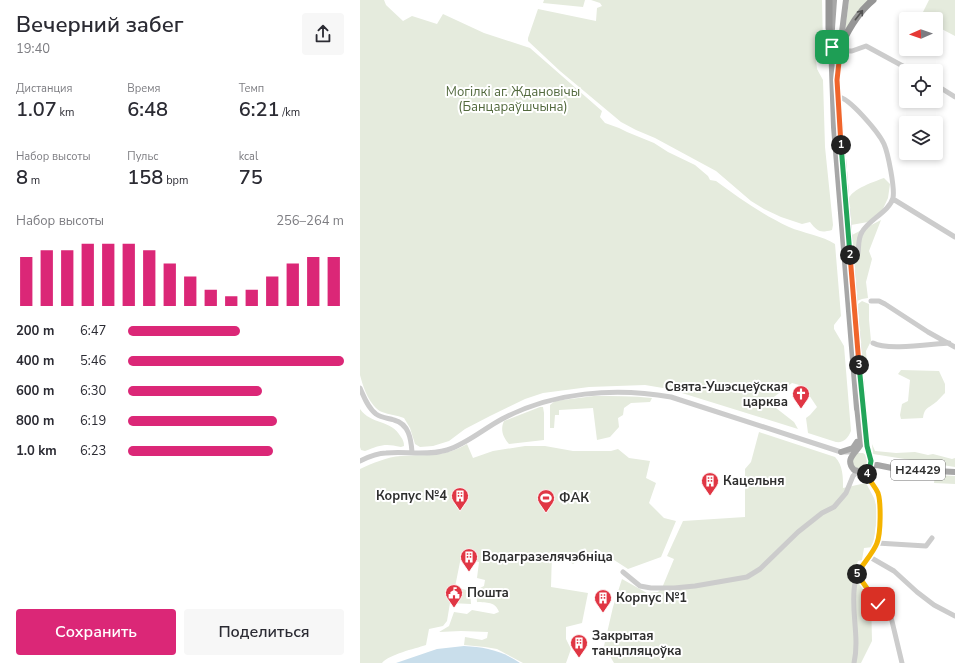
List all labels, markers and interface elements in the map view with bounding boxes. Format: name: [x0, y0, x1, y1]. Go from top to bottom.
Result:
text: Вечерний забег: [16, 10, 184, 40]
one-way arrow: [854, 10, 863, 21]
north arrow: [899, 12, 943, 56]
map controls: [899, 12, 943, 160]
button: share: [302, 13, 344, 55]
pin: [815, 30, 849, 64]
icon: arrive: [821, 36, 843, 58]
text: 19:40: [16, 40, 50, 58]
button: locate: [899, 64, 943, 108]
text: Дистанция: [16, 81, 72, 96]
text: Время: [127, 81, 160, 96]
text: Темп: [239, 81, 264, 96]
park label: Могілкі аг. Ждановічы (Банцараўшчына): [446, 83, 580, 116]
text: 1.07: [16, 96, 57, 123]
text: 6:48: [127, 96, 168, 123]
text: 6:21: [239, 96, 279, 123]
text: km: [57, 105, 75, 120]
text: /km: [279, 105, 300, 120]
button: layers: [899, 116, 943, 160]
pin: 1: [831, 135, 851, 155]
text: 1: [838, 137, 844, 152]
text: Набор высоты: [16, 149, 91, 164]
text: Пульс: [127, 149, 159, 164]
text: kcal: [239, 149, 258, 164]
text: 8: [16, 164, 28, 191]
text: 158: [127, 164, 163, 191]
text: 75: [239, 164, 263, 191]
text: m: [28, 173, 40, 188]
text: bpm: [163, 173, 188, 188]
text: Набор высоты: [16, 212, 104, 230]
text: 256–264 m: [276, 212, 344, 230]
pin: 2: [840, 245, 860, 265]
text: 2: [847, 247, 853, 262]
text: 200 m: [16, 322, 54, 340]
text: 6:47: [80, 322, 106, 340]
text: 400 m: [16, 352, 54, 370]
text: 5:46: [80, 352, 106, 370]
pin: 3: [849, 355, 869, 375]
text: 3: [856, 357, 862, 372]
place label: Свята-Ушэсцеўская царква: [665, 378, 788, 411]
text: 600 m: [16, 382, 54, 400]
text: 6:30: [80, 382, 106, 400]
church icon: Свята-Ушэсцеўская царква: [791, 384, 811, 409]
text: 800 m: [16, 412, 54, 430]
text: 6:19: [80, 412, 106, 430]
text: 1.0 km: [16, 442, 57, 460]
text: 6:23: [80, 442, 106, 460]
road number: Н24429: [891, 460, 945, 480]
pin: 4: [857, 464, 877, 484]
text: 4: [864, 466, 870, 481]
building icon: Кацельня: [700, 471, 720, 496]
place label: Кацельня: [723, 472, 785, 490]
building icon: Корпус №4: [450, 486, 470, 511]
place label: Корпус №4: [376, 487, 447, 505]
sports icon: ФАК: [536, 488, 556, 513]
place label: ФАК: [559, 489, 589, 507]
building icon: Водагразелячэбніца: [459, 547, 479, 572]
place label: Водагразелячэбніца: [482, 548, 613, 566]
pin: 5: [847, 564, 867, 584]
text: 5: [854, 566, 860, 581]
public building icon: Пошта: [444, 583, 464, 608]
place label: Пошта: [467, 584, 509, 602]
pin: [861, 587, 895, 621]
building icon: Корпус №1: [593, 588, 613, 613]
place label: Корпус №1: [616, 589, 687, 607]
icon: check: [867, 593, 889, 615]
button: Сохранить: [16, 609, 176, 655]
button: Поделиться: [184, 609, 344, 655]
place label: Закрытая танцпляцоўка: [592, 627, 682, 660]
building icon: Закрытая танцпляцоўка: [569, 633, 589, 658]

